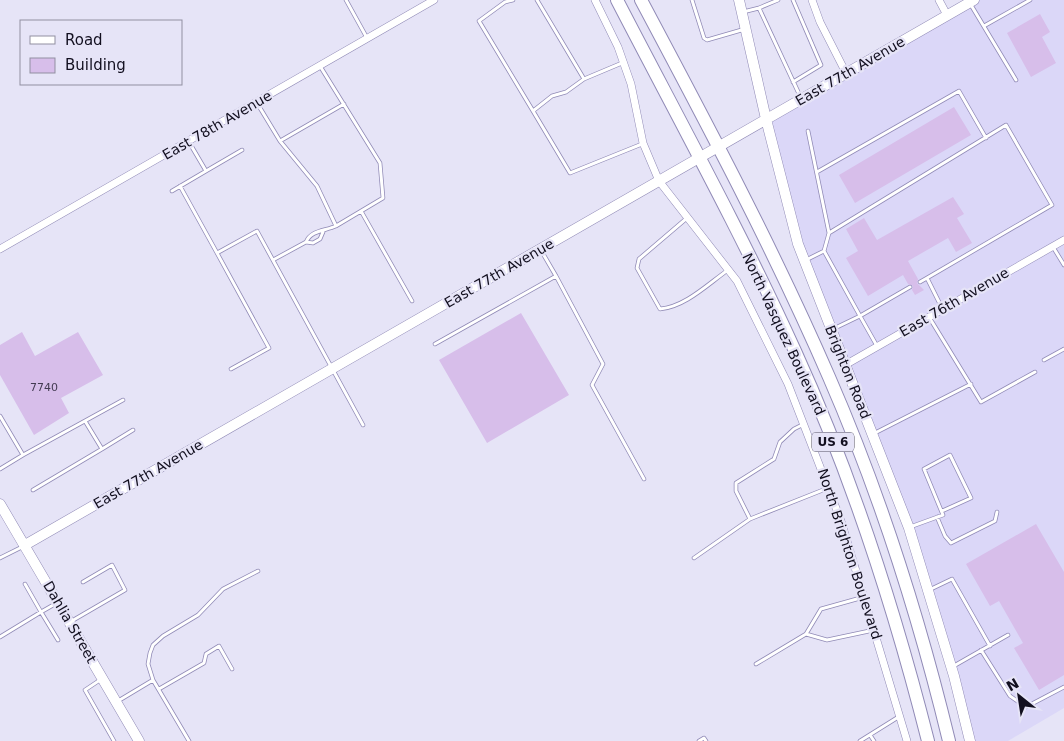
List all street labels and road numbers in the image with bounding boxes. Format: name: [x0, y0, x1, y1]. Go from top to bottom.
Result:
street label: East 77th Avenue: [793, 33, 907, 109]
street label: East 78th Avenue: [160, 87, 274, 163]
street label: East 77th Avenue: [442, 235, 556, 311]
street label: North Vasquez Boulevard: [739, 250, 829, 418]
street label: East 76th Avenue: [897, 264, 1011, 340]
street label: Brighton Road: [822, 323, 874, 421]
road number: US 6: [812, 432, 854, 452]
street label: East 77th Avenue: [91, 436, 205, 512]
street label: North Brighton Boulevard: [815, 466, 885, 642]
street label: Dahlia Street: [40, 578, 100, 666]

